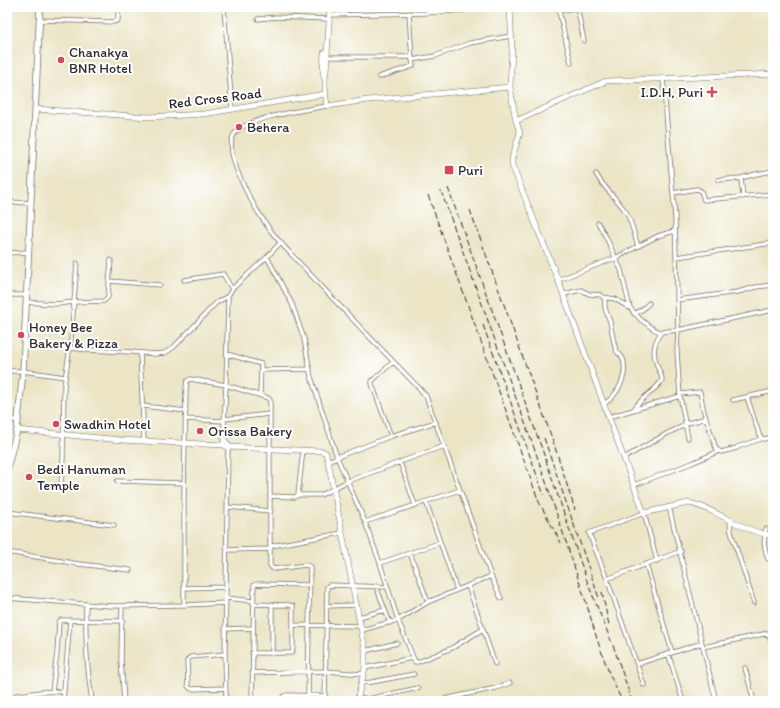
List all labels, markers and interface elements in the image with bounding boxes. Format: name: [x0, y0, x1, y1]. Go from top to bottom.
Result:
place label: Chanakya BNR Hotel: [69, 44, 132, 77]
marker: Chanakya BNR Hotel: [56, 55, 66, 65]
street label: Red Cross Road: [168, 84, 263, 113]
place label: I.D.H, Puri: [640, 84, 703, 101]
marker: I.D.H, Puri: [706, 86, 718, 98]
place label: Behera: [247, 119, 290, 136]
marker: Behera: [234, 122, 244, 132]
place label: Puri: [458, 162, 483, 179]
marker: Puri: [443, 164, 455, 176]
place label: Honey Bee Bakery & Pizza: [29, 319, 118, 352]
marker: Honey Bee Bakery & Pizza: [16, 330, 26, 340]
place label: Swadhin Hotel: [64, 416, 151, 433]
marker: Swadhin Hotel: [51, 419, 61, 429]
place label: Orissa Bakery: [208, 423, 292, 440]
marker: Orissa Bakery: [195, 426, 205, 436]
place label: Bedi Hanuman Temple: [37, 461, 126, 494]
marker: Bedi Hanuman Temple: [24, 472, 34, 482]

